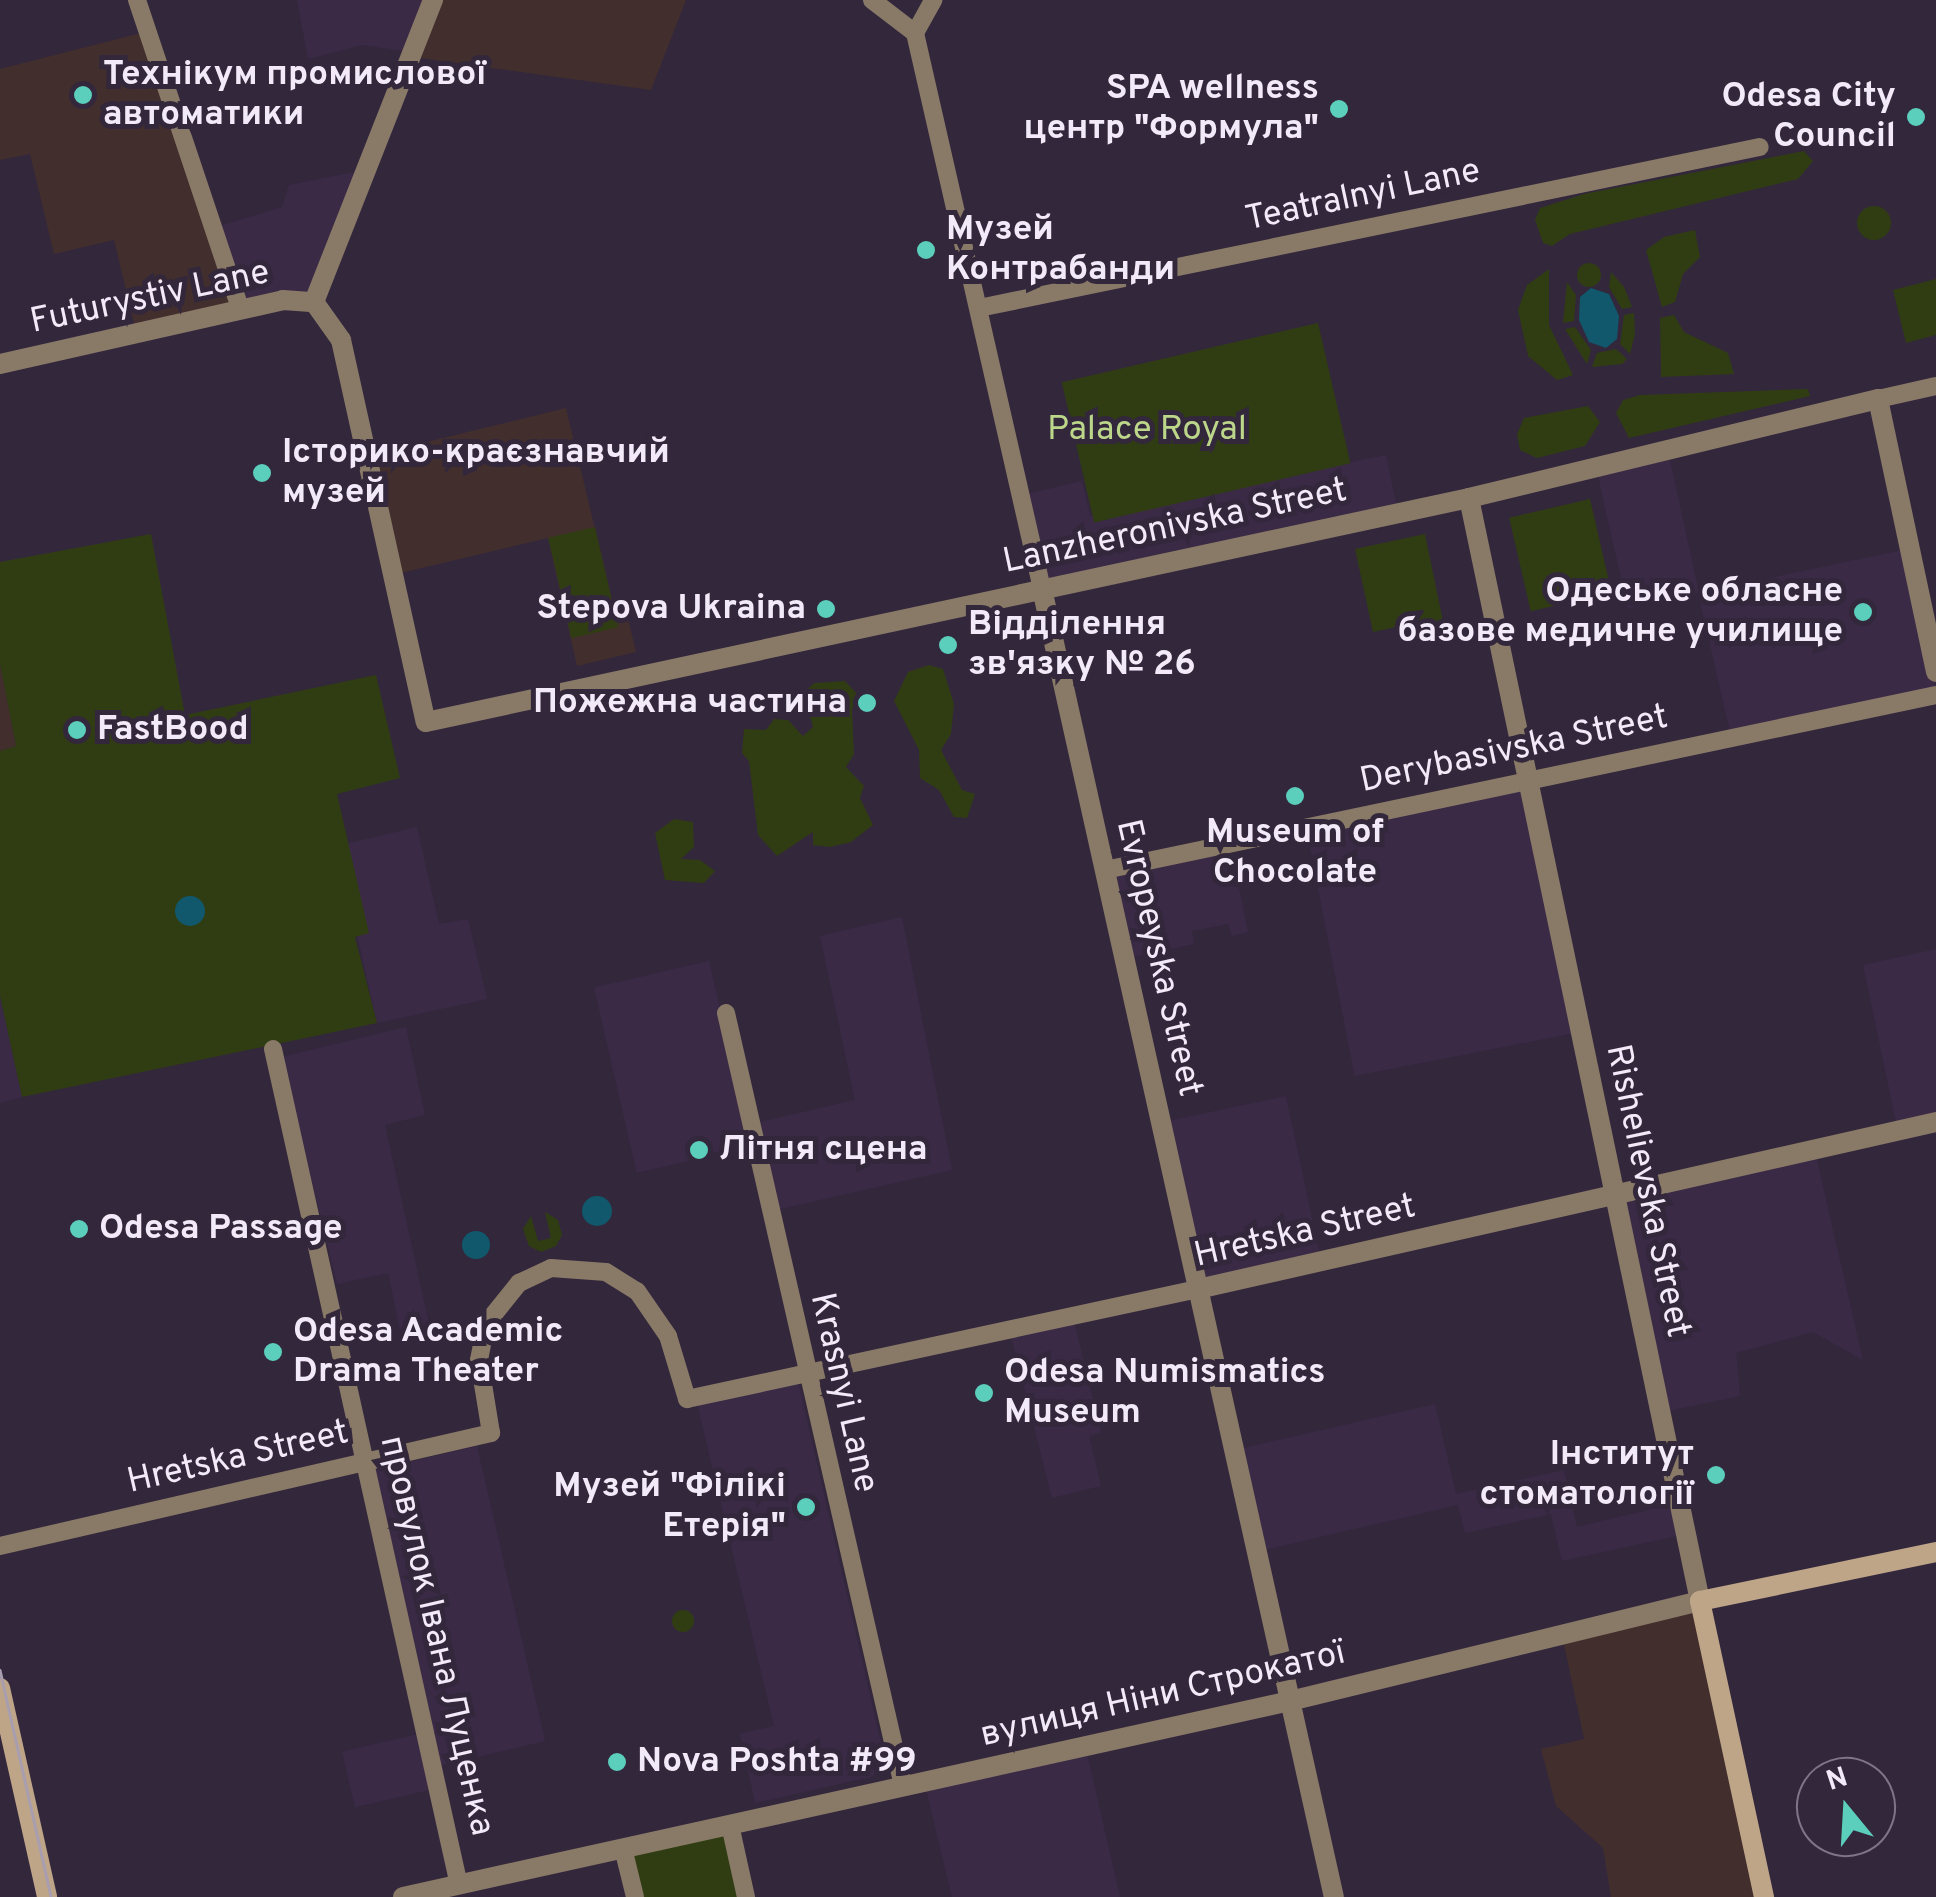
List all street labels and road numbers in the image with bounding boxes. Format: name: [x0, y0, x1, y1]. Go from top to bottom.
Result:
street label: Teatralnyi Lane: [1242, 151, 1484, 241]
street label: Futurystiv Lane: [27, 252, 273, 344]
street label: Lanzheronivska Street: [999, 470, 1351, 584]
street label: Derybasivska Street: [1356, 697, 1672, 803]
street label: Evropeyska Street: [1106, 815, 1210, 1101]
street label: Rishelievska Street: [1595, 1041, 1699, 1341]
street label: Hretska Street: [1190, 1186, 1420, 1278]
street label: Krasnyi Lane: [800, 1289, 886, 1497]
street label: Hretska Street: [123, 1412, 353, 1504]
street label: провулок Івана Луценка: [370, 1432, 502, 1840]
street label: вулиця Ніни Строкатої: [977, 1633, 1349, 1757]

